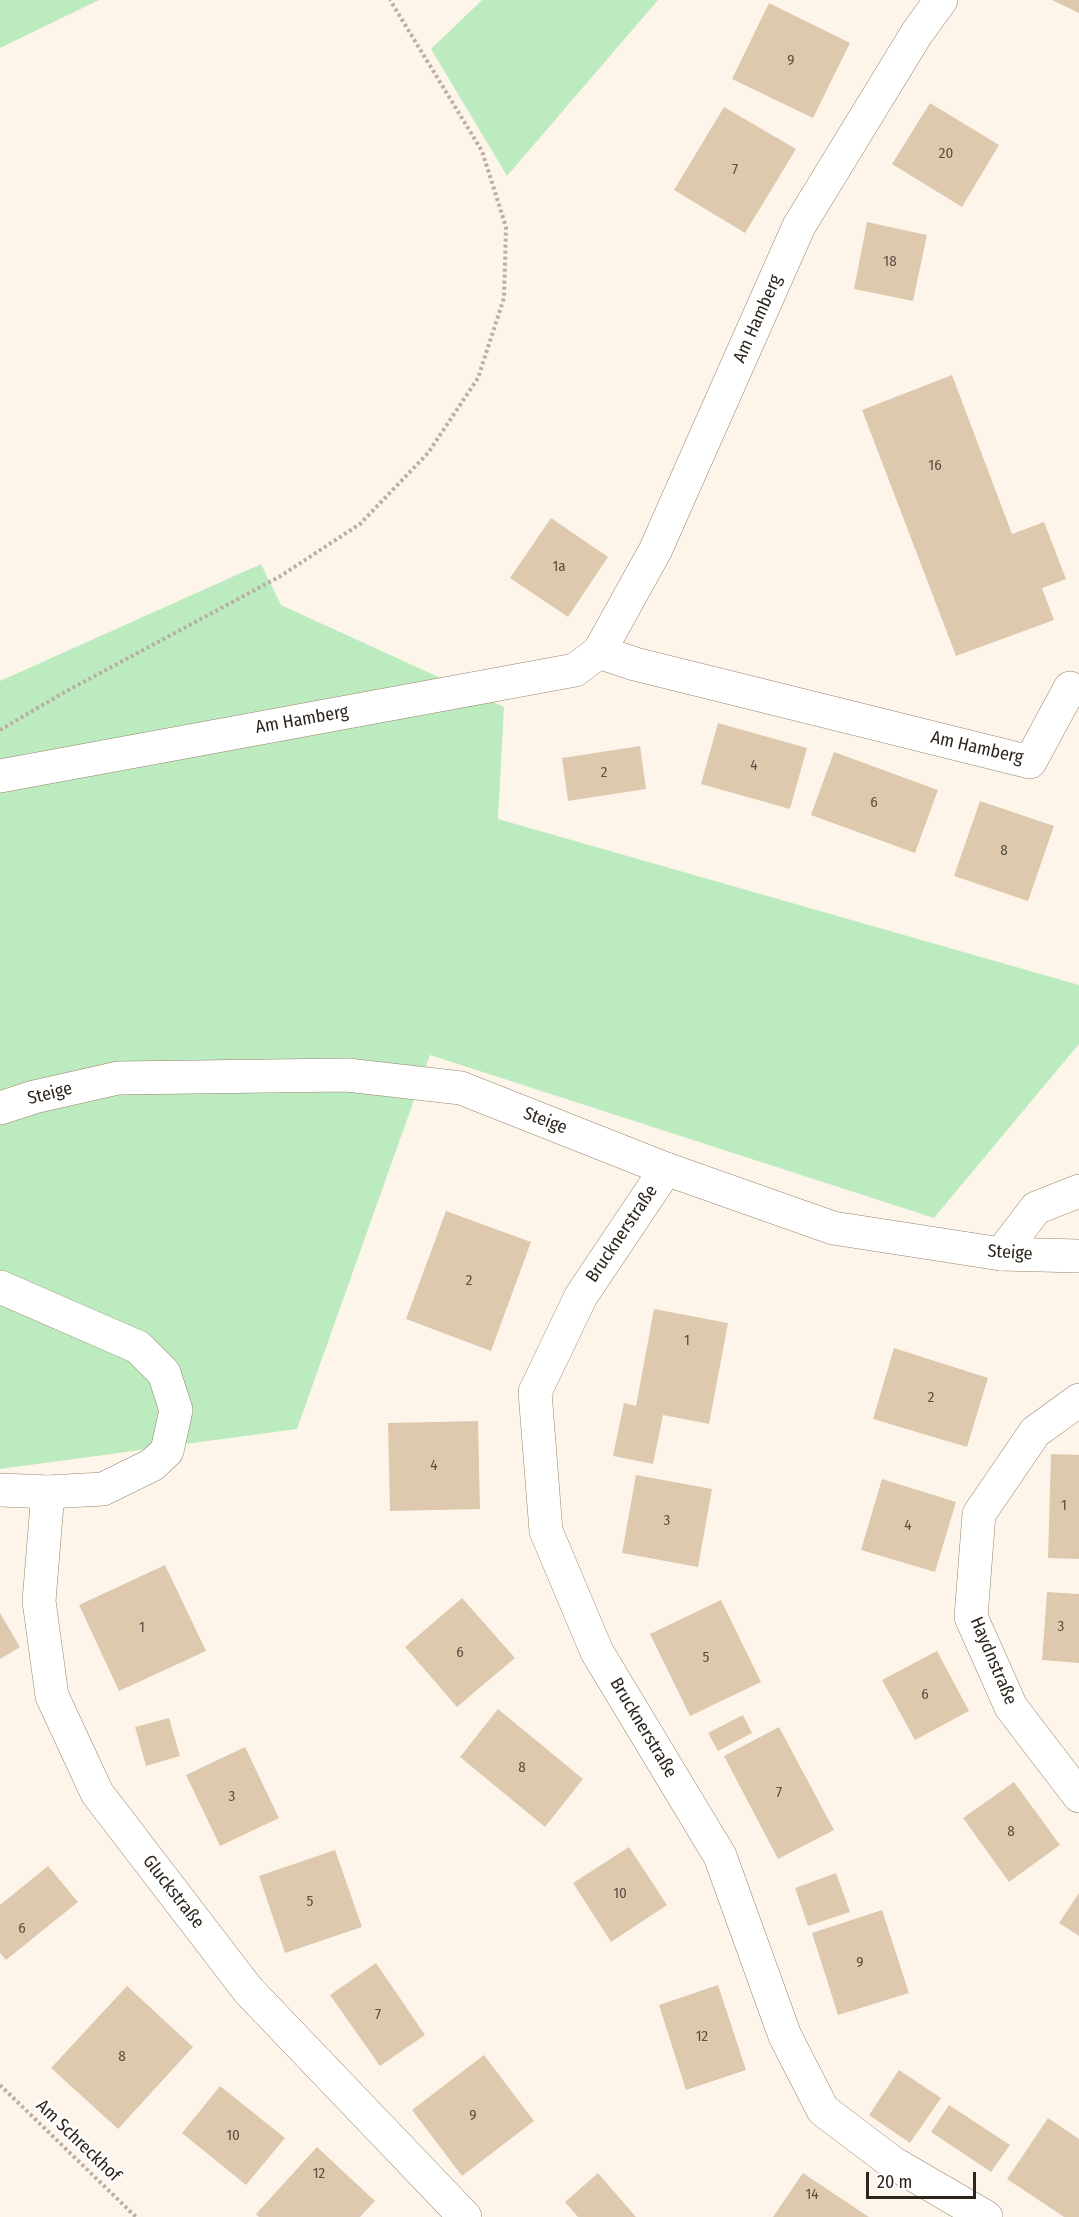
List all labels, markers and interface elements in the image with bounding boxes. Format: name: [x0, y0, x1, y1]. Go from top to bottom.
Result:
house number: 9: [787, 52, 795, 70]
house number: 20: [939, 145, 953, 163]
house number: 7: [732, 161, 738, 179]
house number: 18: [883, 253, 897, 271]
street label: Am Hamberg: [729, 272, 787, 366]
house number: 16: [928, 457, 942, 475]
house number: 1a: [552, 558, 566, 576]
street label: Am Hamberg: [254, 701, 350, 739]
street label: Am Hamberg: [929, 727, 1025, 769]
house number: 4: [750, 757, 758, 775]
house number: 2: [601, 764, 607, 782]
house number: 6: [870, 794, 878, 812]
house number: 8: [1000, 842, 1008, 860]
street label: Steige: [26, 1078, 74, 1110]
street label: Steige: [520, 1103, 570, 1139]
street label: Brucknerstraße: [582, 1181, 662, 1287]
street label: Steige: [987, 1241, 1033, 1265]
house number: 2: [466, 1272, 472, 1290]
house number: 1: [684, 1332, 690, 1350]
house number: 2: [928, 1389, 934, 1407]
house number: 4: [430, 1457, 438, 1475]
house number: 1: [1061, 1497, 1067, 1515]
house number: 3: [664, 1512, 670, 1530]
house number: 4: [904, 1517, 912, 1535]
street label: Haydnstraße: [965, 1614, 1021, 1708]
house number: 3: [1058, 1618, 1064, 1636]
house number: 1: [139, 1619, 145, 1637]
house number: 6: [456, 1644, 464, 1662]
house number: 5: [703, 1649, 709, 1667]
street label: Brucknerstraße: [605, 1674, 681, 1782]
house number: 6: [921, 1686, 929, 1704]
house number: 8: [518, 1759, 526, 1777]
house number: 7: [776, 1784, 782, 1802]
house number: 3: [229, 1788, 235, 1806]
house number: 8: [1007, 1823, 1015, 1841]
street label: Gluckstraße: [138, 1851, 208, 1933]
house number: 10: [613, 1885, 627, 1903]
house number: 5: [307, 1893, 313, 1911]
house number: 6: [18, 1920, 26, 1938]
house number: 9: [856, 1954, 864, 1972]
house number: 7: [375, 2006, 381, 2024]
house number: 12: [696, 2028, 708, 2046]
house number: 8: [118, 2048, 126, 2066]
street label: Am Schreckhof: [31, 2095, 125, 2187]
house number: 9: [469, 2107, 477, 2125]
house number: 10: [226, 2127, 240, 2145]
scale bar: [869, 2160, 978, 2198]
house number: 12: [313, 2165, 325, 2183]
text: 20 m: [877, 2171, 912, 2193]
house number: 14: [805, 2186, 819, 2204]

